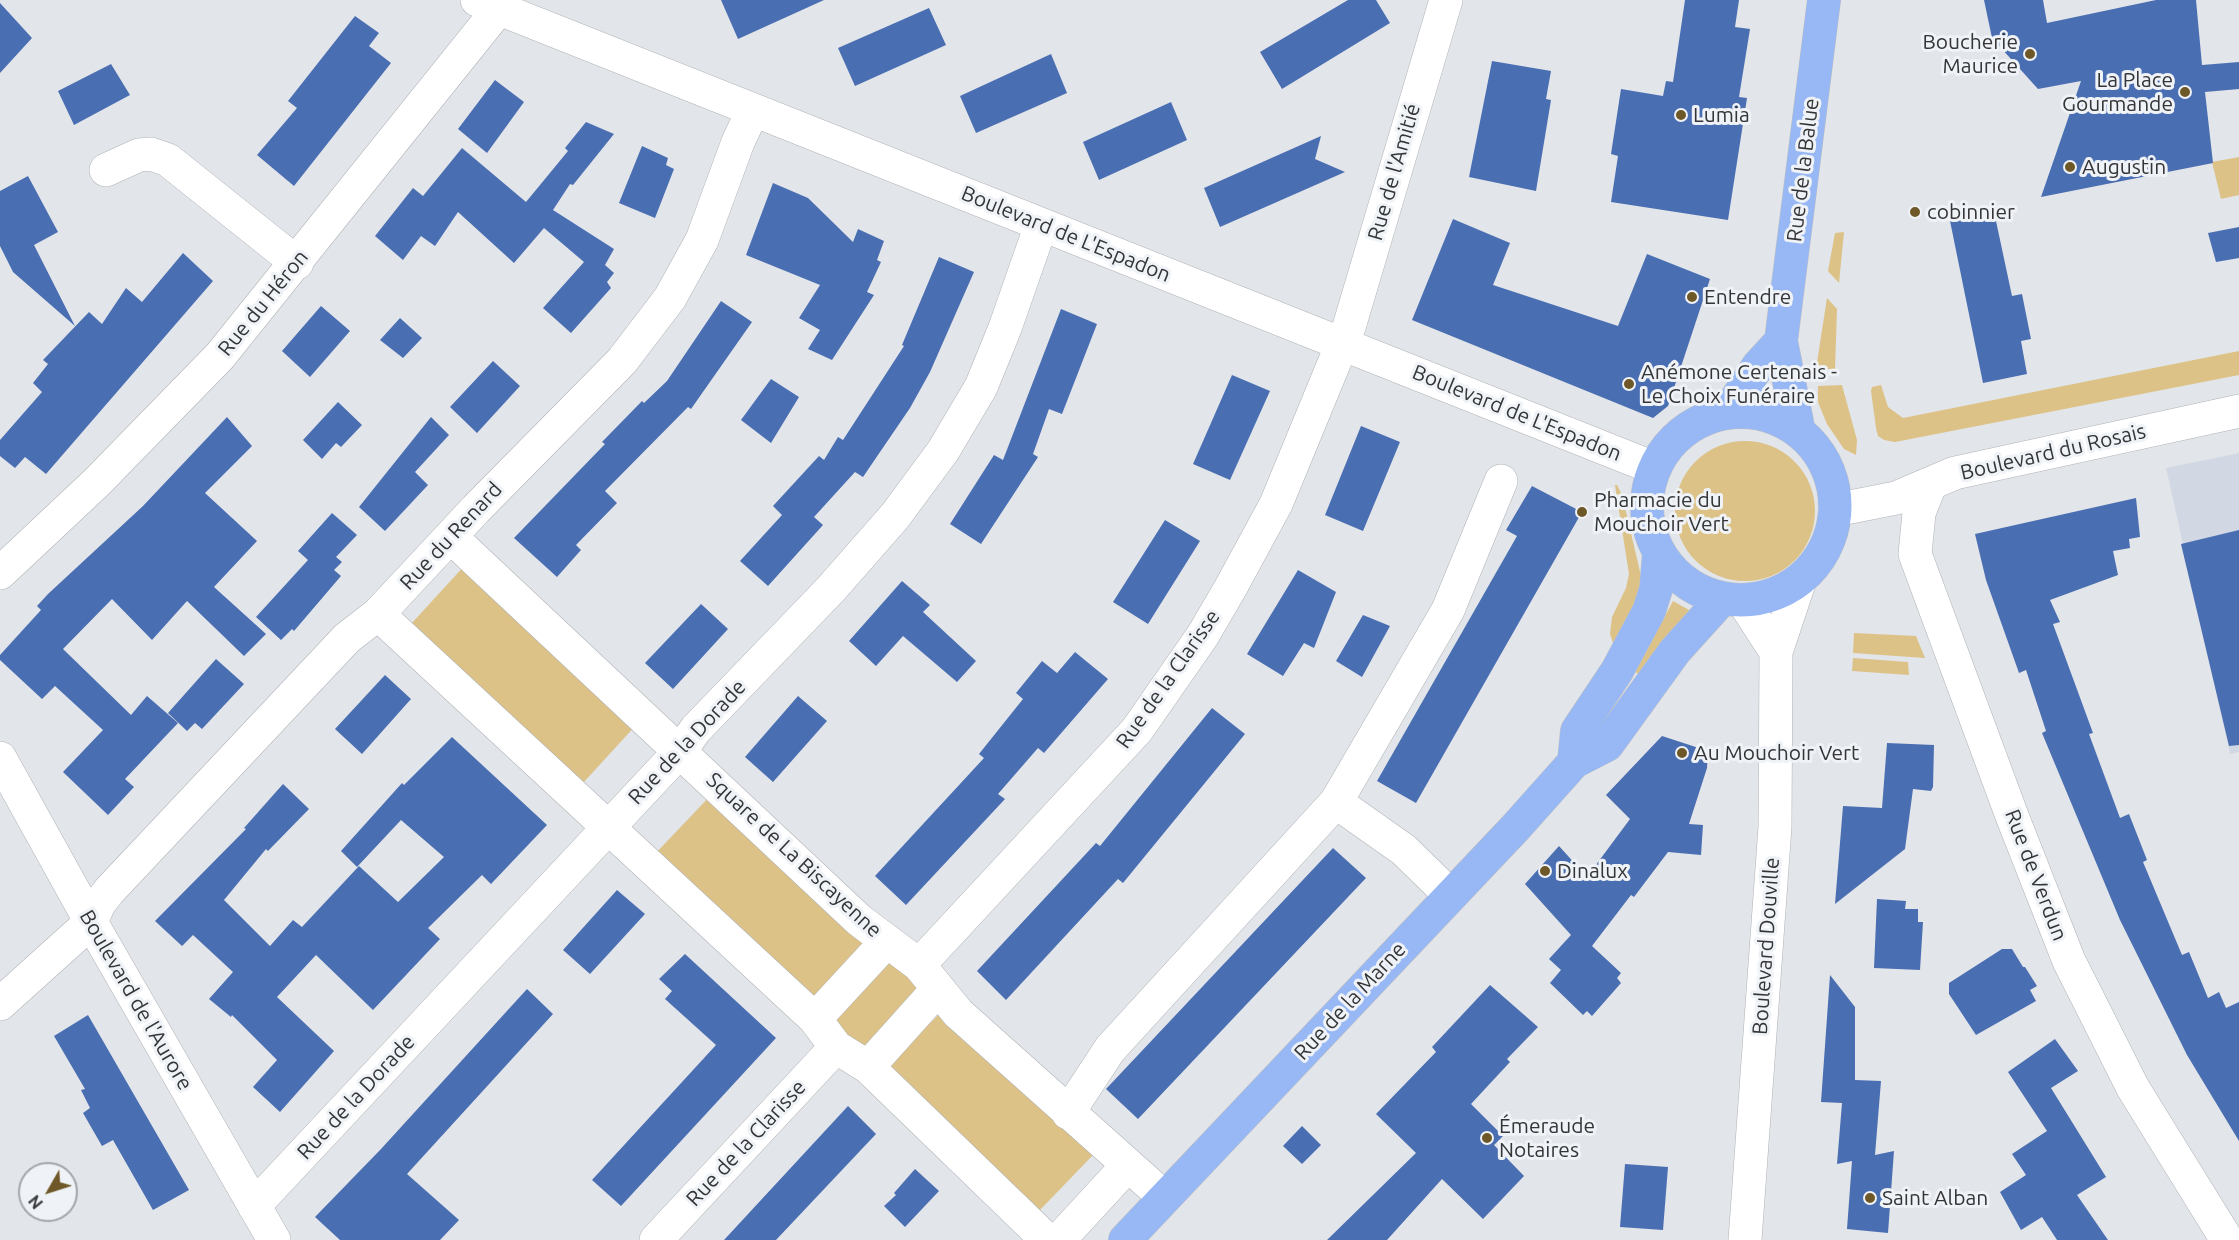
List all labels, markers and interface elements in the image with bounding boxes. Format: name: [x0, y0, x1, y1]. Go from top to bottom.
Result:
place label: Boucherie Maurice: [1922, 29, 2018, 79]
marker: Boucherie Maurice: [2023, 47, 2037, 61]
place label: La Place Gourmande: [2062, 67, 2173, 117]
marker: La Place Gourmande: [2178, 85, 2192, 99]
street label: Rue de la Balue: [1782, 97, 1824, 243]
street label: Rue de l'Amitié: [1362, 101, 1426, 243]
place label: Lumia: [1693, 102, 1750, 128]
marker: Lumia: [1674, 108, 1688, 122]
place label: Augustin: [2082, 154, 2166, 180]
marker: Augustin: [2063, 160, 2077, 174]
street label: Boulevard de L'Espadon: [958, 180, 1174, 288]
place label: cobinnier: [1927, 199, 2015, 225]
marker: cobinnier: [1908, 205, 1922, 219]
street label: Rue du Héron: [213, 245, 313, 361]
place label: Entendre: [1704, 284, 1791, 310]
marker: Entendre: [1685, 290, 1699, 304]
street label: Boulevard de L'Espadon: [1409, 359, 1625, 467]
place label: Anémone Certenais - Le Choix Funéraire: [1641, 359, 1837, 409]
marker: Anémone Certenais - Le Choix Funéraire: [1622, 377, 1636, 391]
street label: Boulevard du Rosais: [1958, 418, 2148, 486]
street label: Rue du Renard: [395, 477, 507, 595]
place label: Pharmacie du Mouchoir Vert: [1594, 487, 1729, 537]
marker: Pharmacie du Mouchoir Vert: [1575, 505, 1589, 519]
street label: Rue de la Clarisse: [1111, 605, 1225, 753]
street label: Rue de la Dorade: [623, 675, 751, 809]
place label: Au Mouchoir Vert: [1694, 740, 1859, 766]
marker: Au Mouchoir Vert: [1675, 746, 1689, 760]
street label: Square de La Biscayenne: [701, 767, 887, 943]
street label: Rue de Verdun: [1999, 806, 2073, 944]
street label: Boulevard Douville: [1747, 856, 1785, 1036]
place label: Dinalux: [1557, 858, 1628, 884]
marker: Dinalux: [1538, 864, 1552, 878]
street label: Boulevard de l'Aurore: [74, 905, 198, 1095]
street label: Rue de la Marne: [1289, 937, 1411, 1065]
street label: Rue de la Dorade: [292, 1030, 420, 1164]
street label: Rue de la Clarisse: [681, 1075, 811, 1211]
place label: Émeraude Notaires: [1499, 1113, 1595, 1163]
marker: Émeraude Notaires: [1480, 1131, 1494, 1145]
north arrow: [18, 1162, 78, 1222]
place label: Saint Alban: [1882, 1185, 1988, 1211]
marker: Saint Alban: [1863, 1191, 1877, 1205]
text: N: [25, 1192, 46, 1212]

